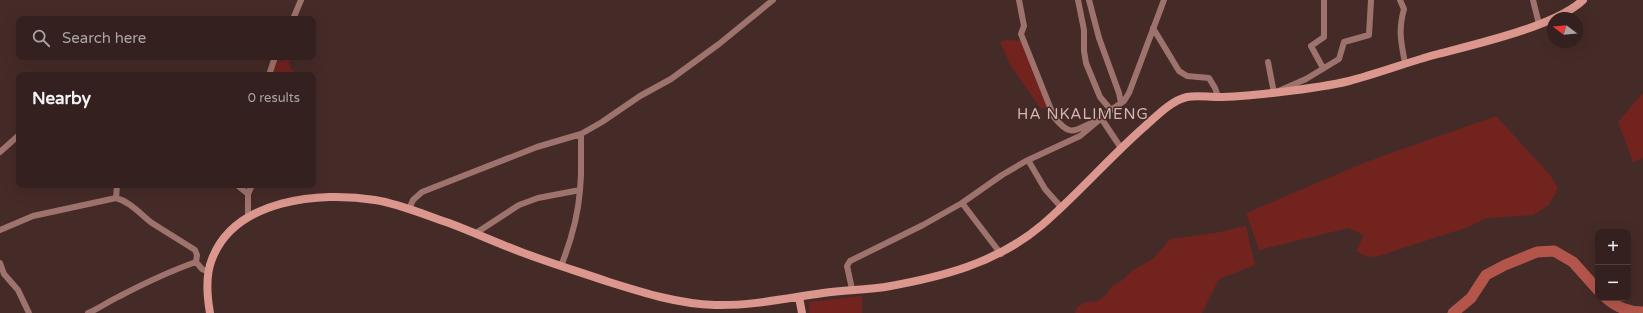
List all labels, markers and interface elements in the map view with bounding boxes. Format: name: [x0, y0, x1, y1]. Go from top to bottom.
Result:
north arrow: [1547, 12, 1583, 48]
search box: [16, 16, 316, 60]
icon: search: [30, 27, 52, 49]
text: Search here: [62, 29, 146, 47]
text: Nearby: [32, 88, 91, 109]
text: 0 results: [248, 90, 300, 106]
district label: HA NKALIMENG: [1017, 105, 1149, 123]
map controls: [1595, 229, 1631, 301]
button: +: [1595, 229, 1631, 265]
button: −: [1595, 265, 1631, 301]

